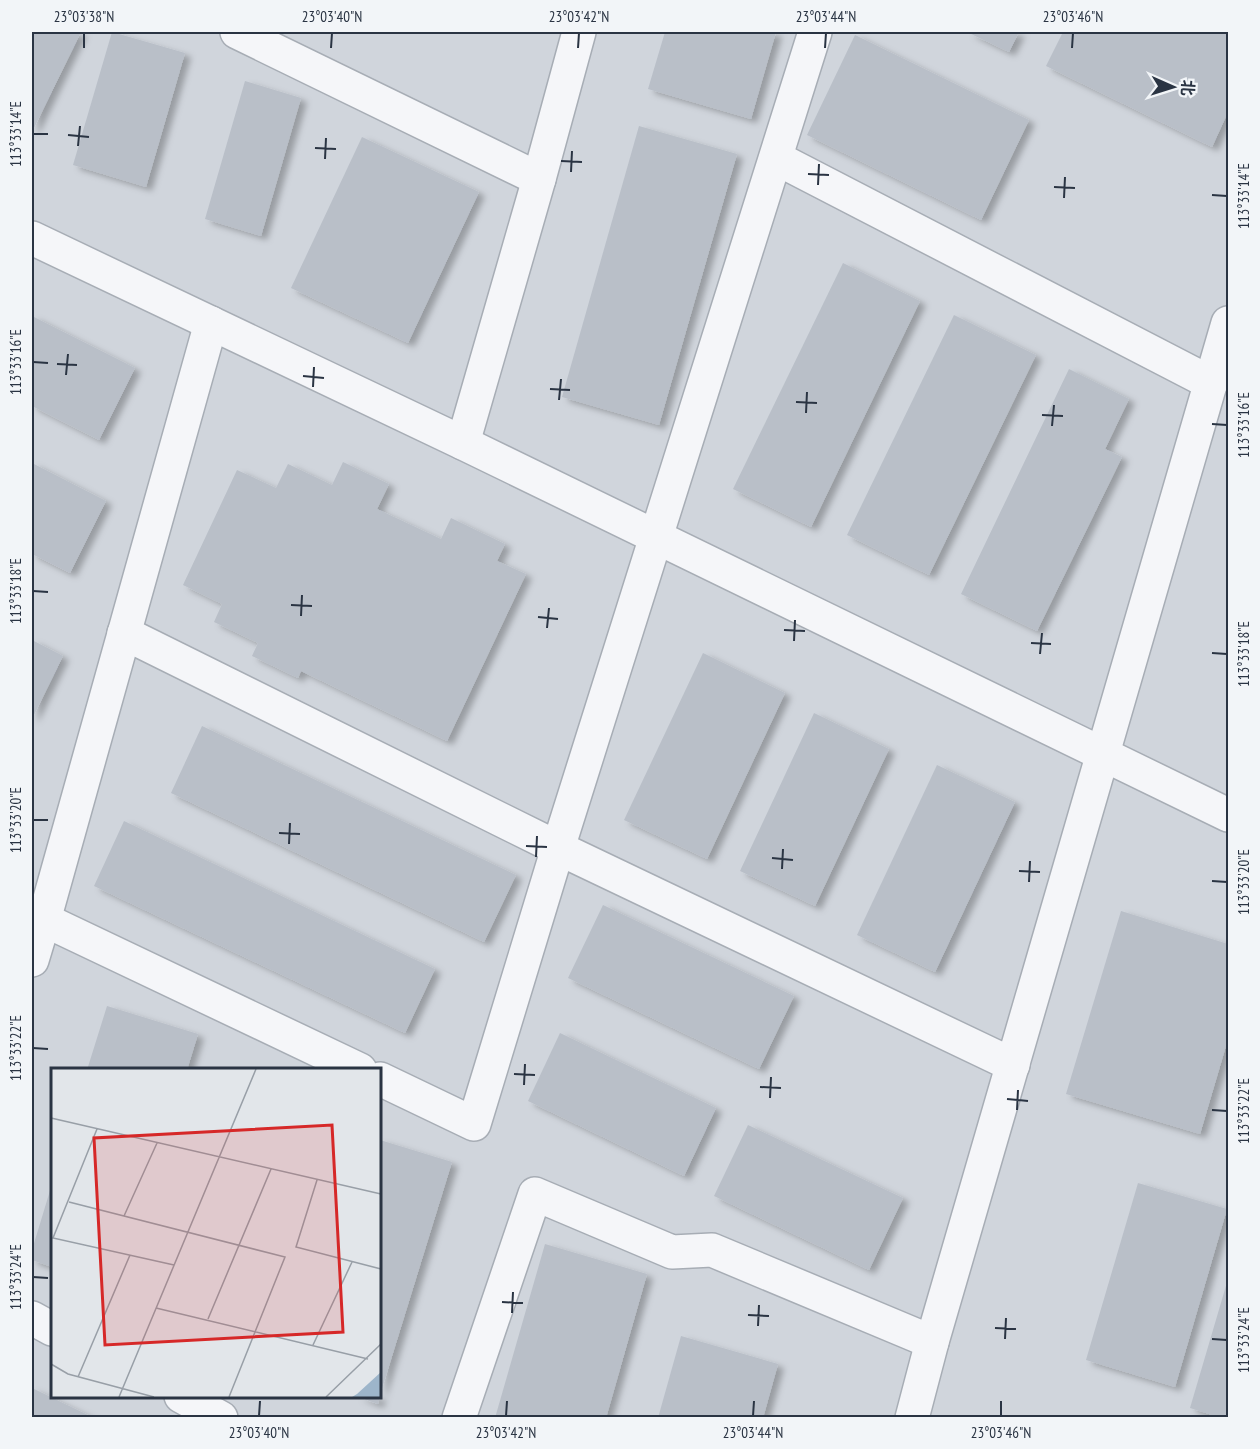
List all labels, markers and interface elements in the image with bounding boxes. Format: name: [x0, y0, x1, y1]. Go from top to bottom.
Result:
text: 23°03'38"N: [54, 7, 114, 26]
text: 23°03'40"N: [302, 7, 362, 26]
text: 23°03'42"N: [549, 7, 609, 26]
text: 23°03'44"N: [796, 7, 856, 26]
text: 23°03'46"N: [1043, 7, 1103, 26]
north arrow: [1143, 57, 1203, 117]
text: 北: [1178, 79, 1198, 96]
text: 113°33'14"E: [6, 101, 25, 167]
text: 113°33'14"E: [1234, 163, 1253, 229]
text: 113°33'16"E: [6, 329, 25, 395]
text: 113°33'16"E: [1234, 392, 1253, 458]
text: 113°33'18"E: [6, 558, 25, 624]
text: 113°33'18"E: [1234, 621, 1253, 687]
text: 113°33'20"E: [6, 787, 25, 853]
text: 113°33'20"E: [1234, 849, 1253, 915]
text: 113°33'22"E: [6, 1015, 25, 1081]
inset map: [51, 1068, 381, 1398]
text: 113°33'22"E: [1234, 1078, 1253, 1144]
text: 113°33'24"E: [6, 1244, 25, 1310]
text: 113°33'24"E: [1234, 1307, 1253, 1373]
text: 23°03'40"N: [229, 1423, 289, 1442]
text: 23°03'42"N: [476, 1423, 536, 1442]
text: 23°03'44"N: [723, 1423, 783, 1442]
text: 23°03'46"N: [971, 1423, 1031, 1442]

